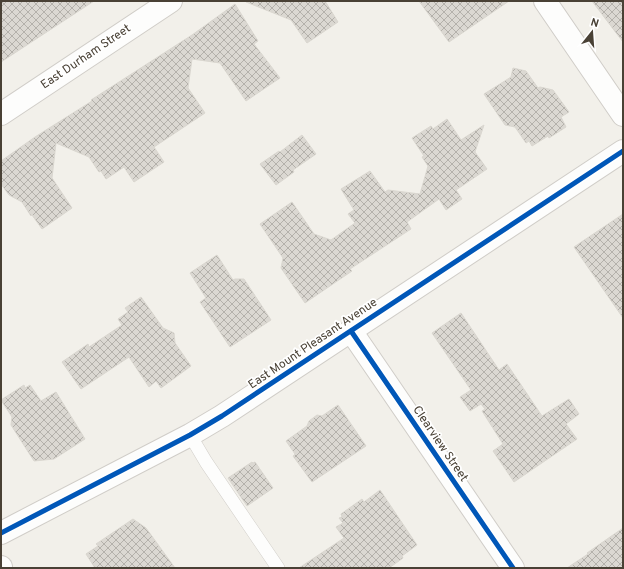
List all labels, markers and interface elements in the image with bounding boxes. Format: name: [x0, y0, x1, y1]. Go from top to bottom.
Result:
north arrow: [572, 12, 612, 52]
text: N: [589, 16, 600, 31]
street label: East Durham Street: [38, 21, 134, 93]
street label: East Mount Pleasant Avenue: [245, 295, 381, 393]
street label: Clearview Street: [409, 403, 471, 485]

